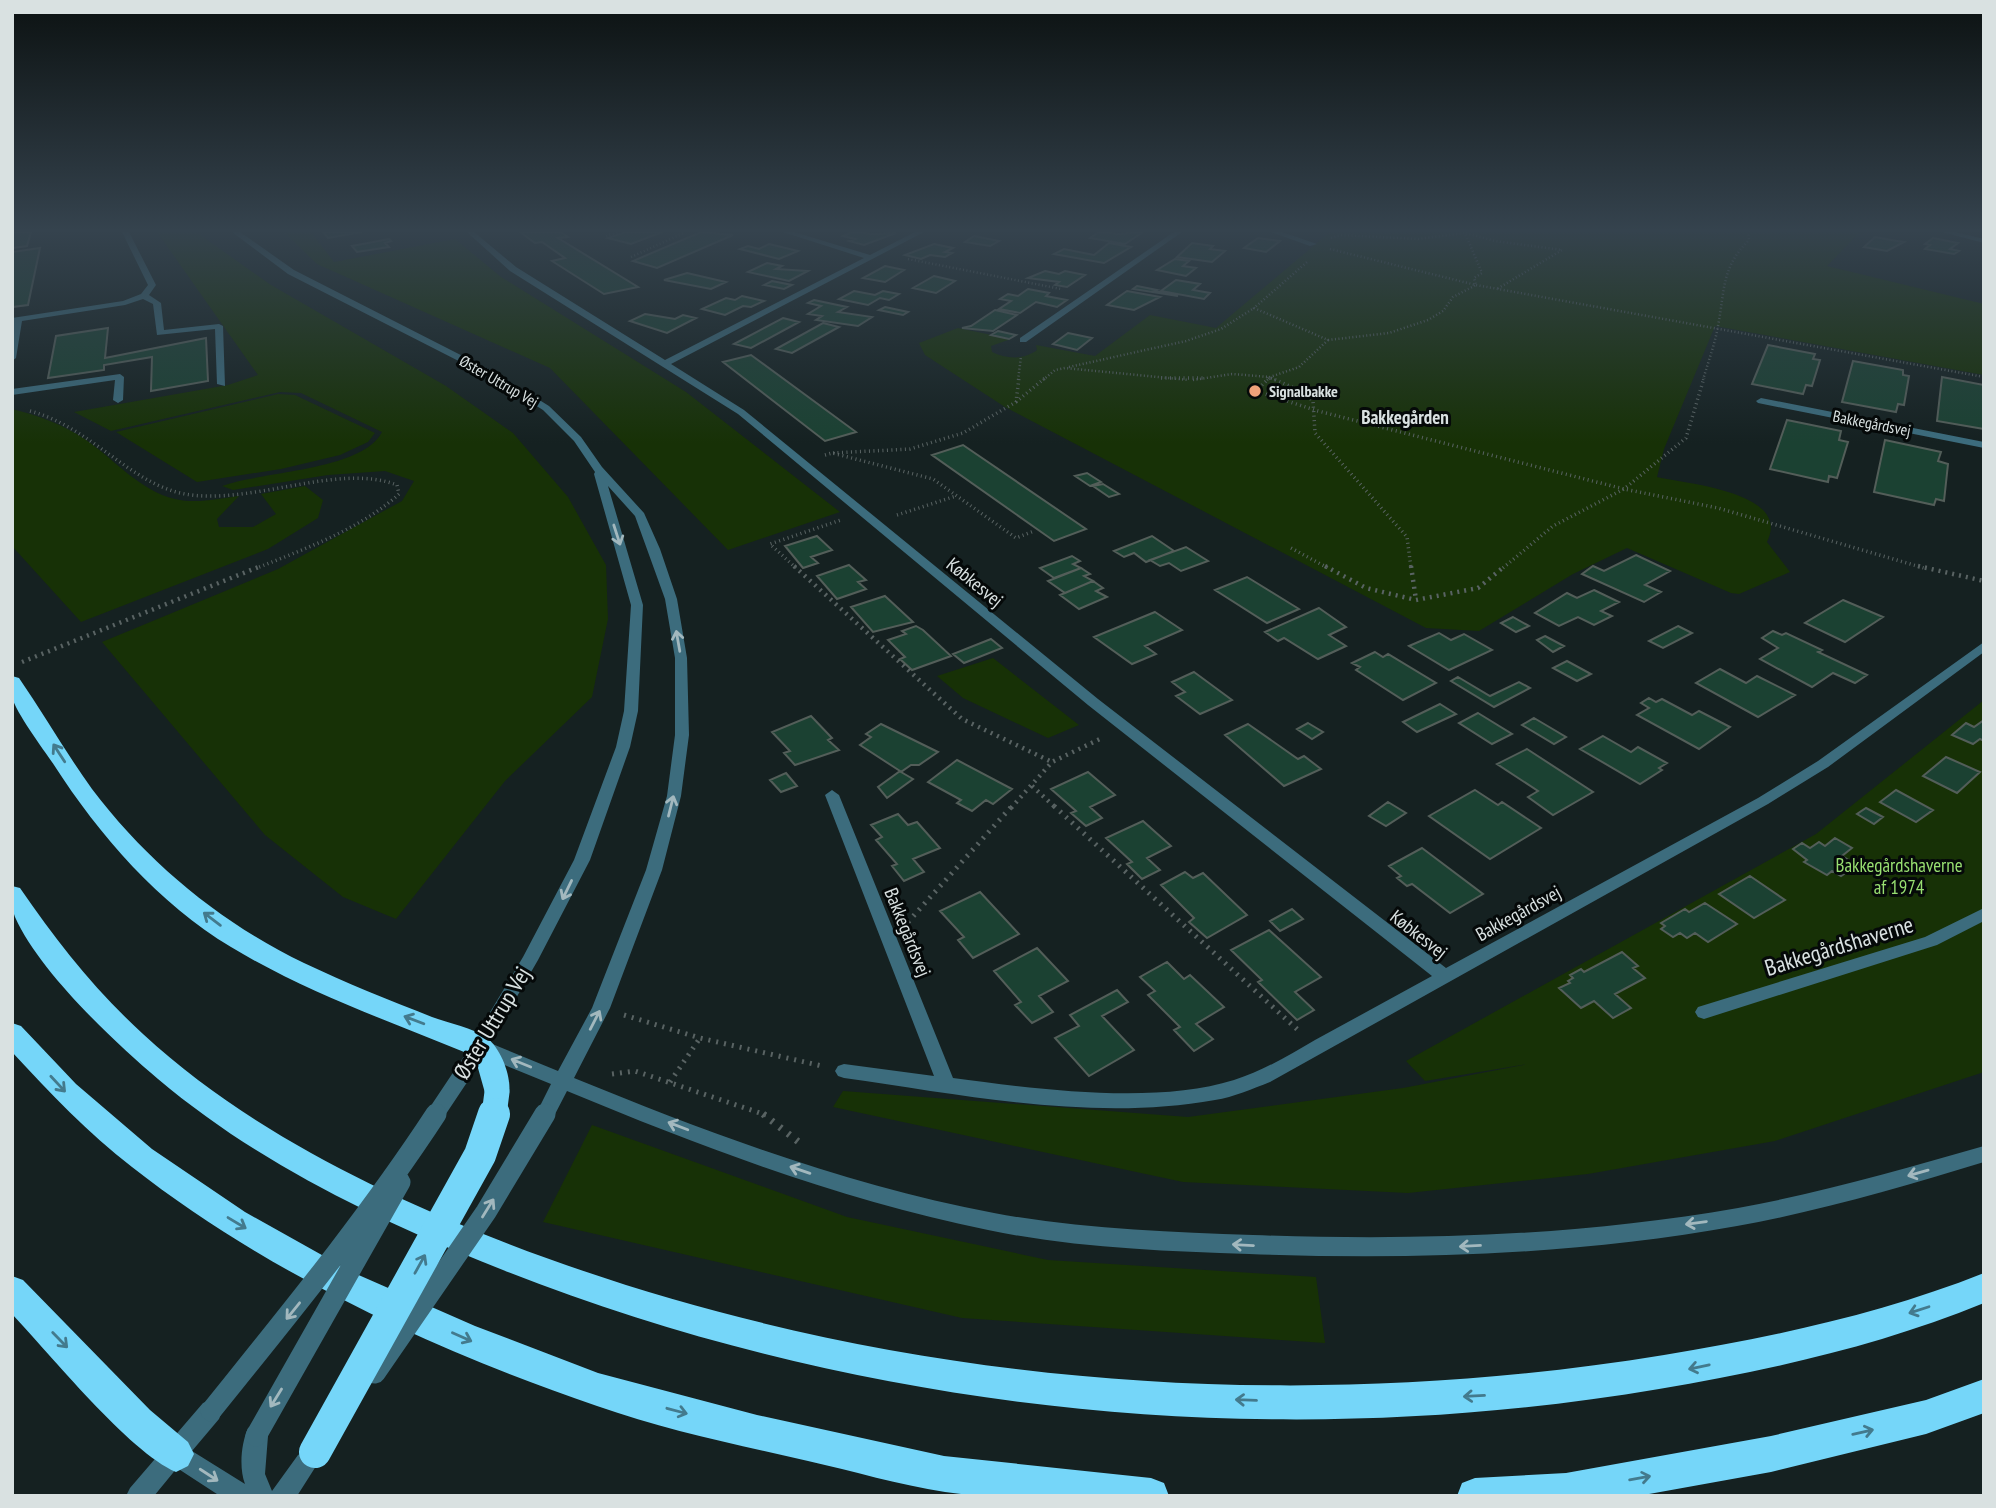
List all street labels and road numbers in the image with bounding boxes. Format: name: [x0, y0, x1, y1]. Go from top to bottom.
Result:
street label: Øster Uttrup Vej: [456, 350, 542, 412]
street label: Bakkegårdsvej: [1831, 406, 1913, 440]
street label: Købkesvej: [942, 552, 1008, 612]
street label: Bakkegårdsvej: [1471, 880, 1565, 946]
street label: Bakkegårdsvej: [879, 884, 937, 980]
street label: Købkesvej: [1386, 904, 1452, 964]
street label: Bakkegårdshaverne: [1761, 909, 1917, 982]
street label: Øster Uttrup Vej: [447, 961, 537, 1084]

